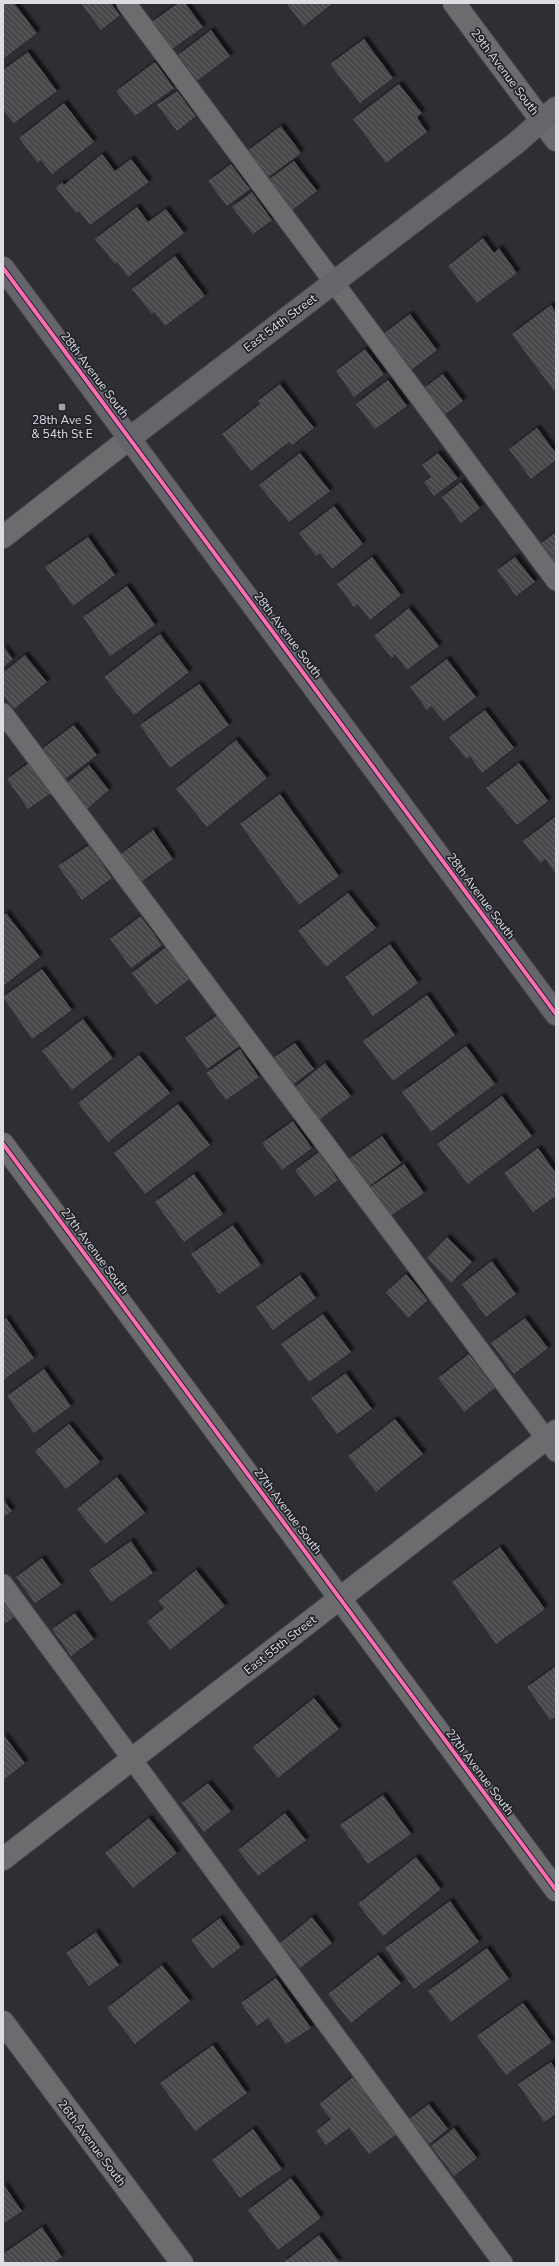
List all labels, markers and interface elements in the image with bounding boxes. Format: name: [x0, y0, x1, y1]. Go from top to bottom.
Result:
street label: 29th Avenue South: [467, 26, 543, 118]
street label: East 54th Street: [240, 290, 320, 356]
street label: 28th Avenue South: [57, 329, 133, 421]
marker: 28th Ave S & 54th St E: [57, 402, 67, 412]
place label: 28th Ave S & 54th St E: [31, 412, 93, 442]
street label: 28th Avenue South: [250, 589, 326, 681]
street label: 28th Avenue South: [443, 850, 519, 942]
street label: 27th Avenue South: [57, 1205, 133, 1297]
street label: 27th Avenue South: [250, 1465, 326, 1557]
street label: East 55th Street: [241, 1611, 320, 1678]
street label: 27th Avenue South: [442, 1726, 518, 1818]
street label: 26th Avenue South: [54, 2097, 130, 2189]

